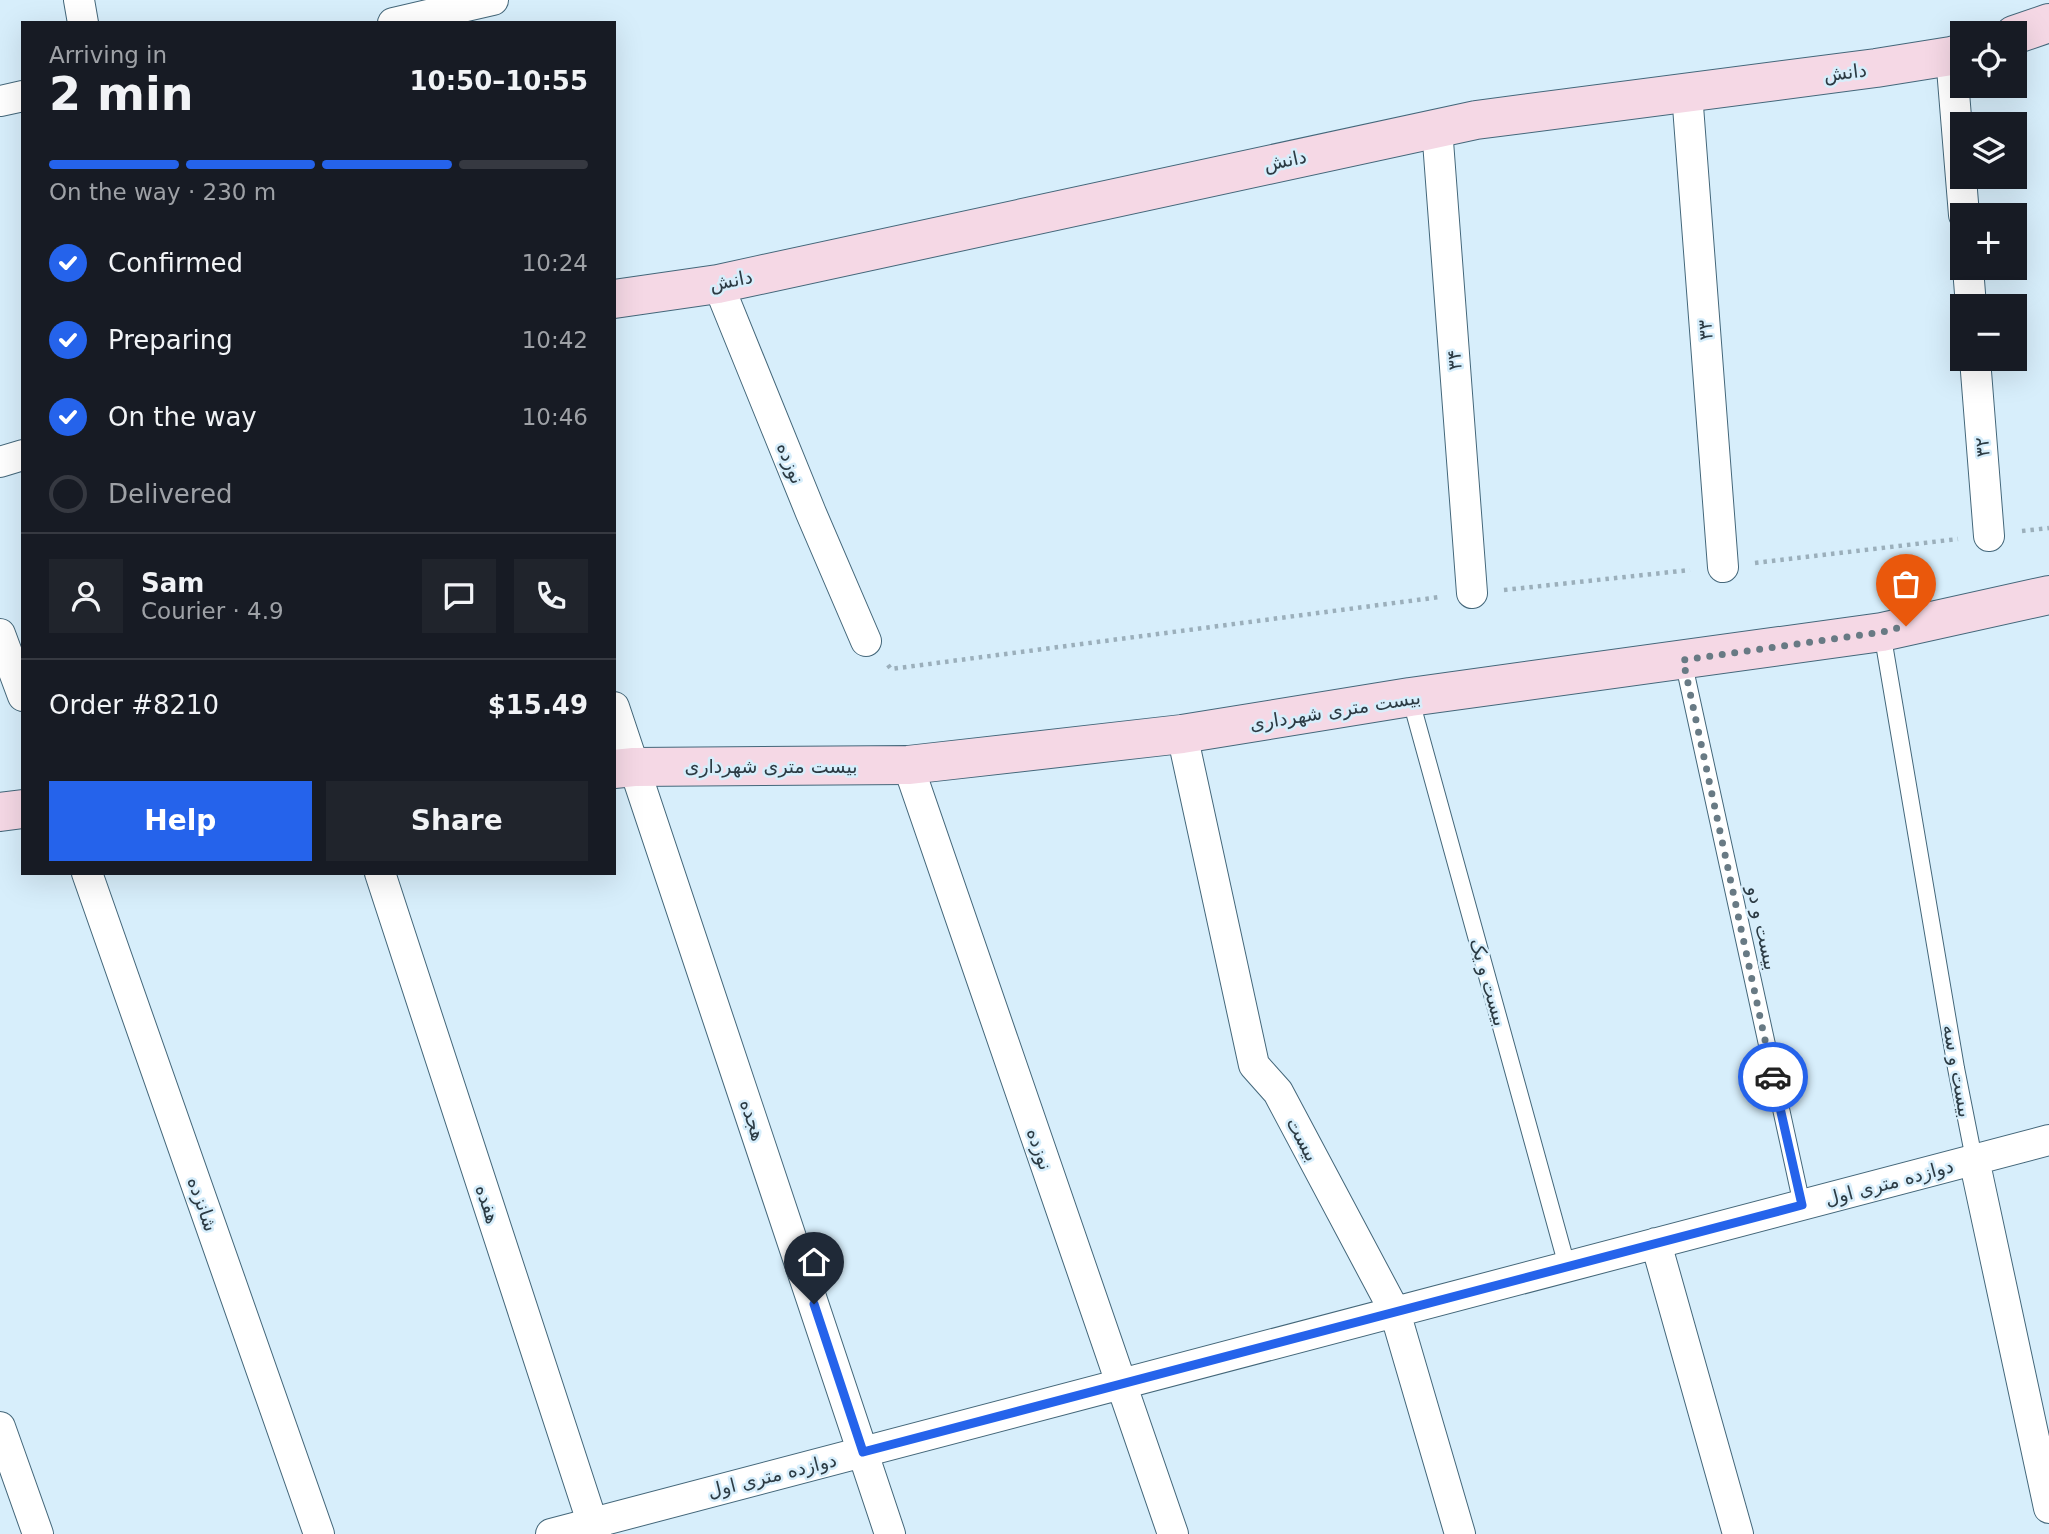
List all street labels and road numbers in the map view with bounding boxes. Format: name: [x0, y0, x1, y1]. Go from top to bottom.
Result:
street label: دانش: [1822, 58, 1868, 87]
street label: دانش: [1262, 145, 1309, 176]
street label: دانش: [708, 265, 755, 296]
street label: ۳۳: [1693, 319, 1717, 341]
street label: ۳۴: [1442, 349, 1466, 371]
street label: ۳۲: [1970, 436, 1994, 458]
street label: نوزده: [772, 439, 809, 487]
street label: بیست متری شهرداری: [1248, 686, 1422, 735]
street label: بیست متری شهرداری: [685, 755, 857, 778]
street label: بیست و دو: [1742, 883, 1783, 972]
street label: بیست و یک: [1465, 936, 1512, 1029]
street label: بیست و سه: [1938, 1023, 1977, 1119]
street label: هجده: [736, 1097, 770, 1143]
street label: بیست: [1282, 1113, 1324, 1165]
street label: نوزده: [1022, 1125, 1057, 1173]
street label: دوازده متری اول: [1822, 1154, 1956, 1211]
street label: شانزده: [183, 1174, 223, 1234]
street label: هفده: [471, 1182, 505, 1226]
street label: دوازده متری اول: [705, 1448, 839, 1503]

